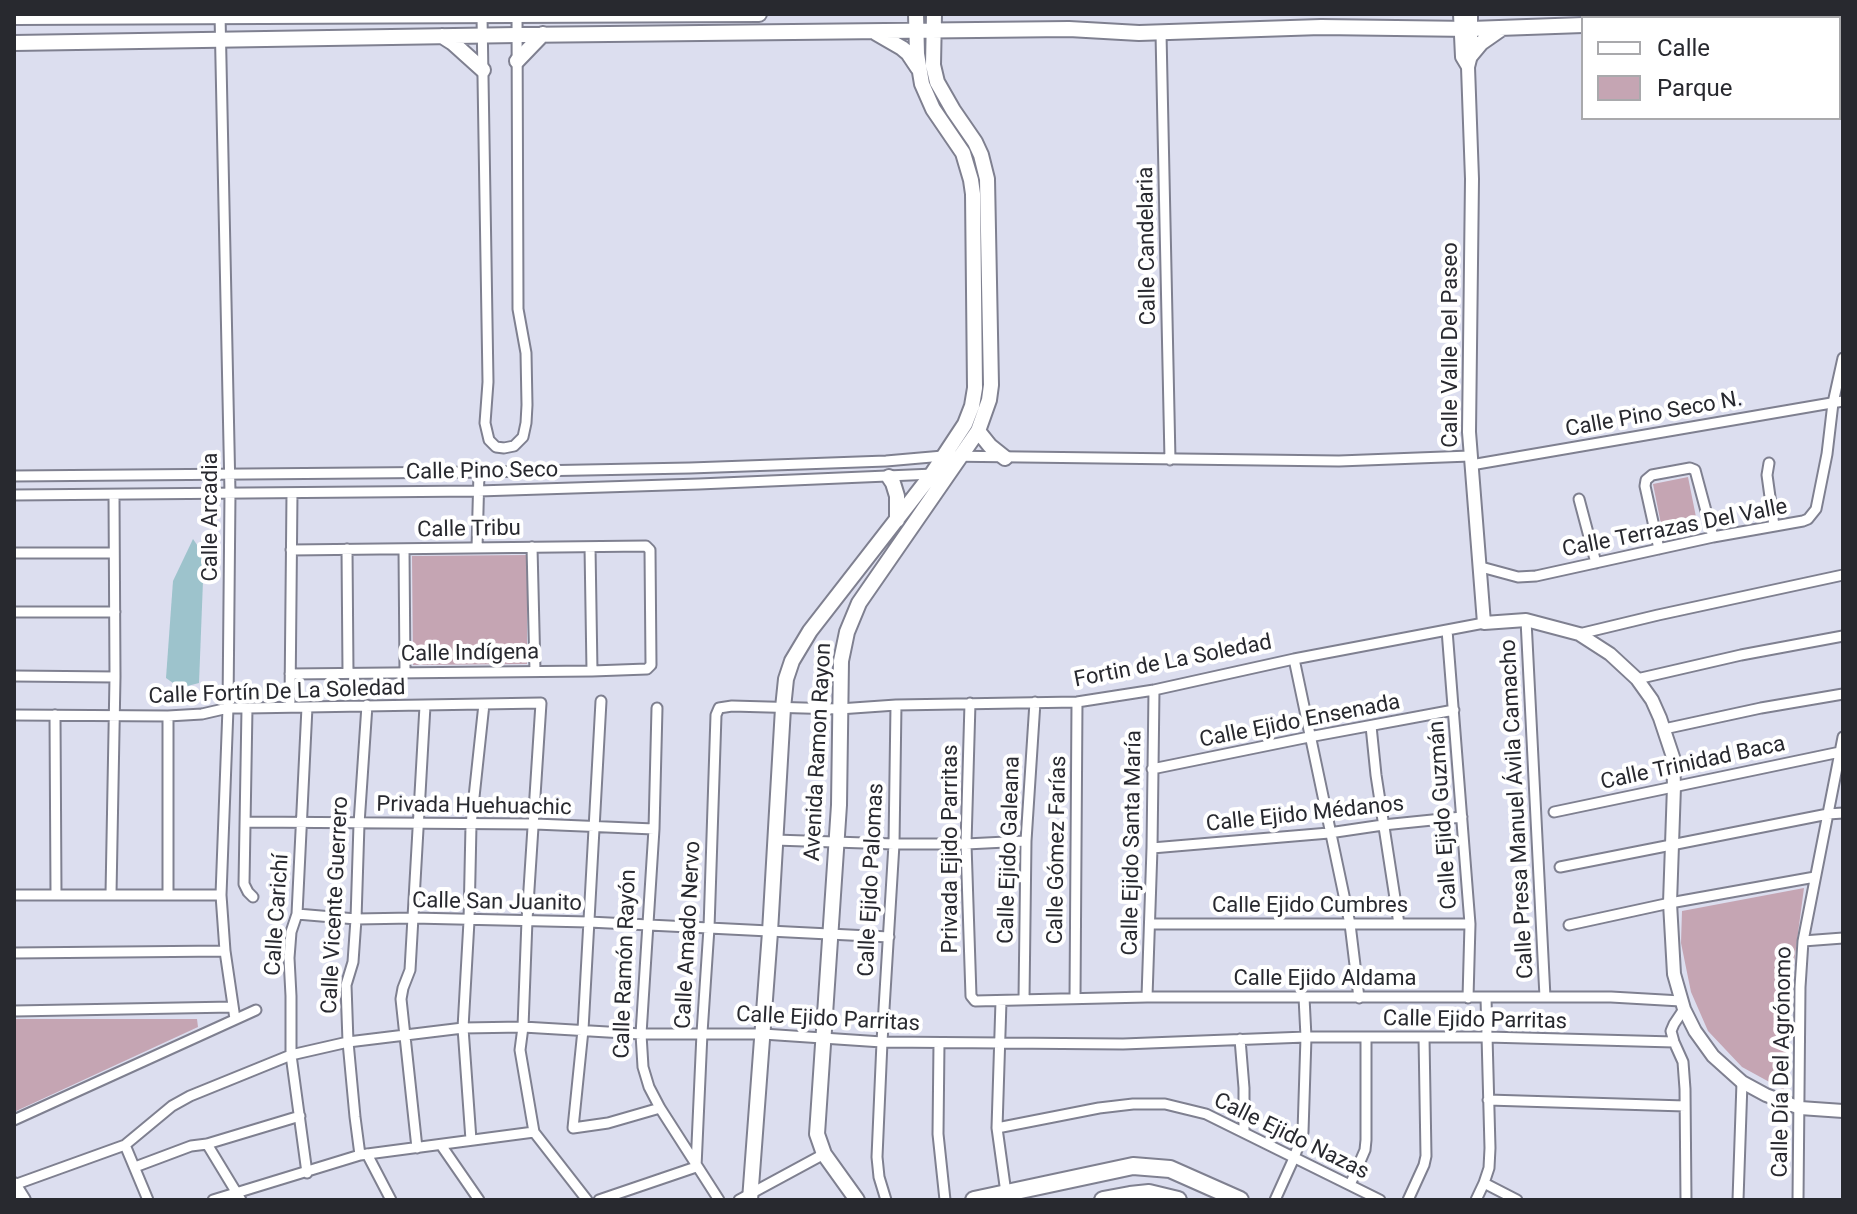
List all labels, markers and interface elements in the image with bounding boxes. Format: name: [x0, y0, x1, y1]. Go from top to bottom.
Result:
legend: [1581, 16, 1841, 120]
text: Calle: [1657, 34, 1710, 62]
text: Parque: [1657, 74, 1733, 102]
street label: Calle Candelaria: [1133, 166, 1163, 326]
street label: Calle Valle Del Paseo: [1438, 242, 1464, 448]
street label: Calle Pino Seco N.: [1563, 386, 1745, 444]
street label: Calle Arcadia: [198, 453, 224, 581]
street label: Calle Pino Seco: [406, 457, 558, 487]
street label: Calle Terrazas Del Valle: [1560, 494, 1790, 564]
street label: Calle Tribu: [417, 516, 521, 544]
street label: Fortin de La Soledad: [1072, 630, 1274, 694]
street label: Calle Presa Manuel Ávila Camacho: [1496, 639, 1540, 979]
street label: Calle Indígena: [401, 640, 539, 668]
street label: Avenida Ramon Rayon: [800, 642, 838, 862]
street label: Calle Fortín De La Soledad: [148, 675, 406, 711]
street label: Calle Ejido Ensenada: [1197, 690, 1403, 754]
street label: Calle Ejido Guzmán: [1424, 720, 1464, 910]
street label: Calle Ejido Santa María: [1118, 730, 1148, 956]
street label: Calle Trinidad Baca: [1598, 732, 1788, 796]
street label: Privada Ejido Parritas: [938, 744, 964, 954]
street label: Calle Gómez Farías: [1043, 755, 1073, 945]
street label: Calle Ejido Galeana: [994, 756, 1026, 944]
street label: Calle Ejido Palomas: [854, 783, 890, 977]
street label: Calle Ejido Médanos: [1205, 791, 1405, 839]
street label: Privada Huehuachic: [376, 792, 572, 822]
street label: Calle Vicente Guerrero: [317, 795, 355, 1015]
street label: Calle Amado Nervo: [671, 840, 707, 1030]
street label: Calle Carichí: [261, 853, 295, 977]
street label: Calle Ramón Rayón: [610, 869, 642, 1059]
street label: Calle San Juanito: [412, 888, 582, 918]
street label: Calle Ejido Cumbres: [1212, 893, 1408, 919]
street label: Calle Día Del Agrónomo: [1768, 946, 1798, 1178]
street label: Calle Ejido Aldama: [1234, 966, 1416, 992]
street label: Calle Ejido Parritas: [735, 1002, 921, 1038]
street label: Calle Ejido Parritas: [1383, 1006, 1567, 1036]
street label: Calle Ejido Nazas: [1209, 1088, 1373, 1186]

